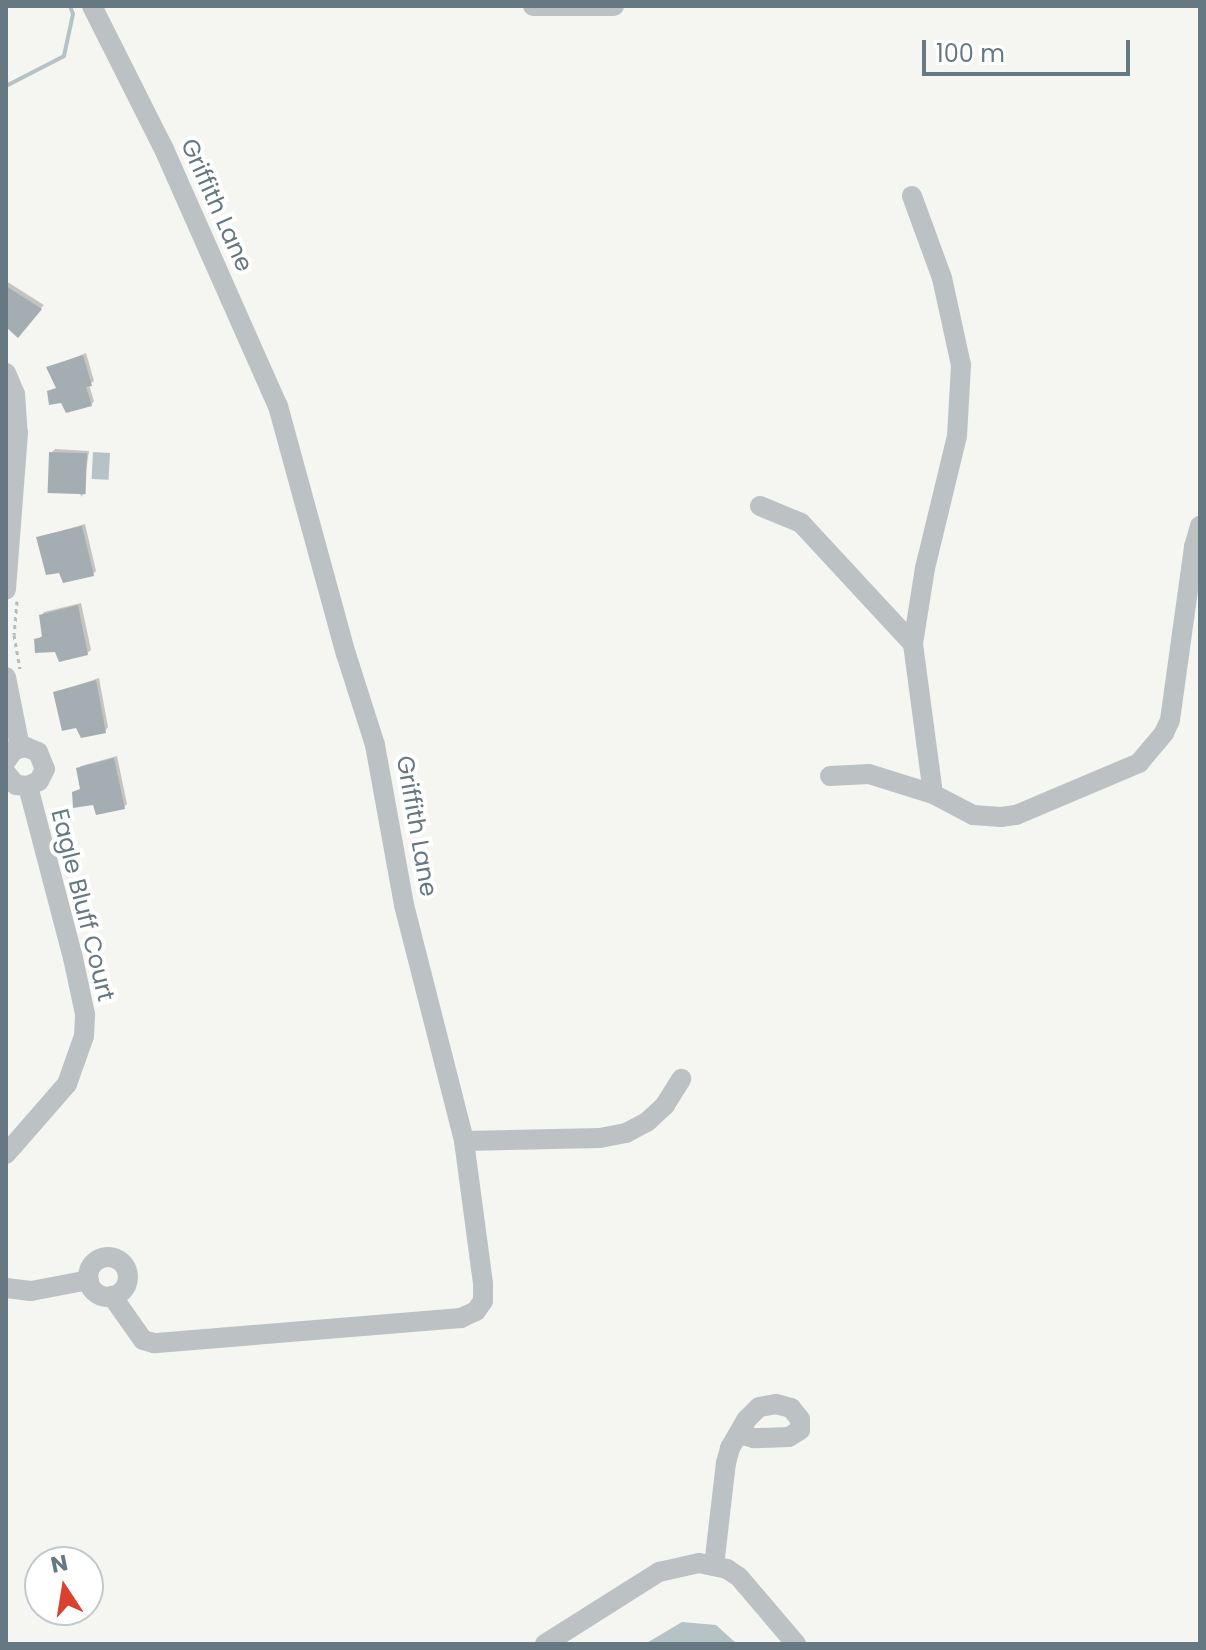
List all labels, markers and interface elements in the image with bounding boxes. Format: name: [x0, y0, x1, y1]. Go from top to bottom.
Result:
scale bar: [926, 24, 1134, 74]
text: 100 m: [936, 37, 1005, 70]
street label: Griffith Lane: [175, 134, 259, 276]
street label: Griffith Lane: [390, 753, 444, 899]
street label: Eagle Bluff Court: [45, 806, 121, 1004]
north arrow: [24, 1546, 104, 1626]
text: N: [48, 1547, 71, 1581]

